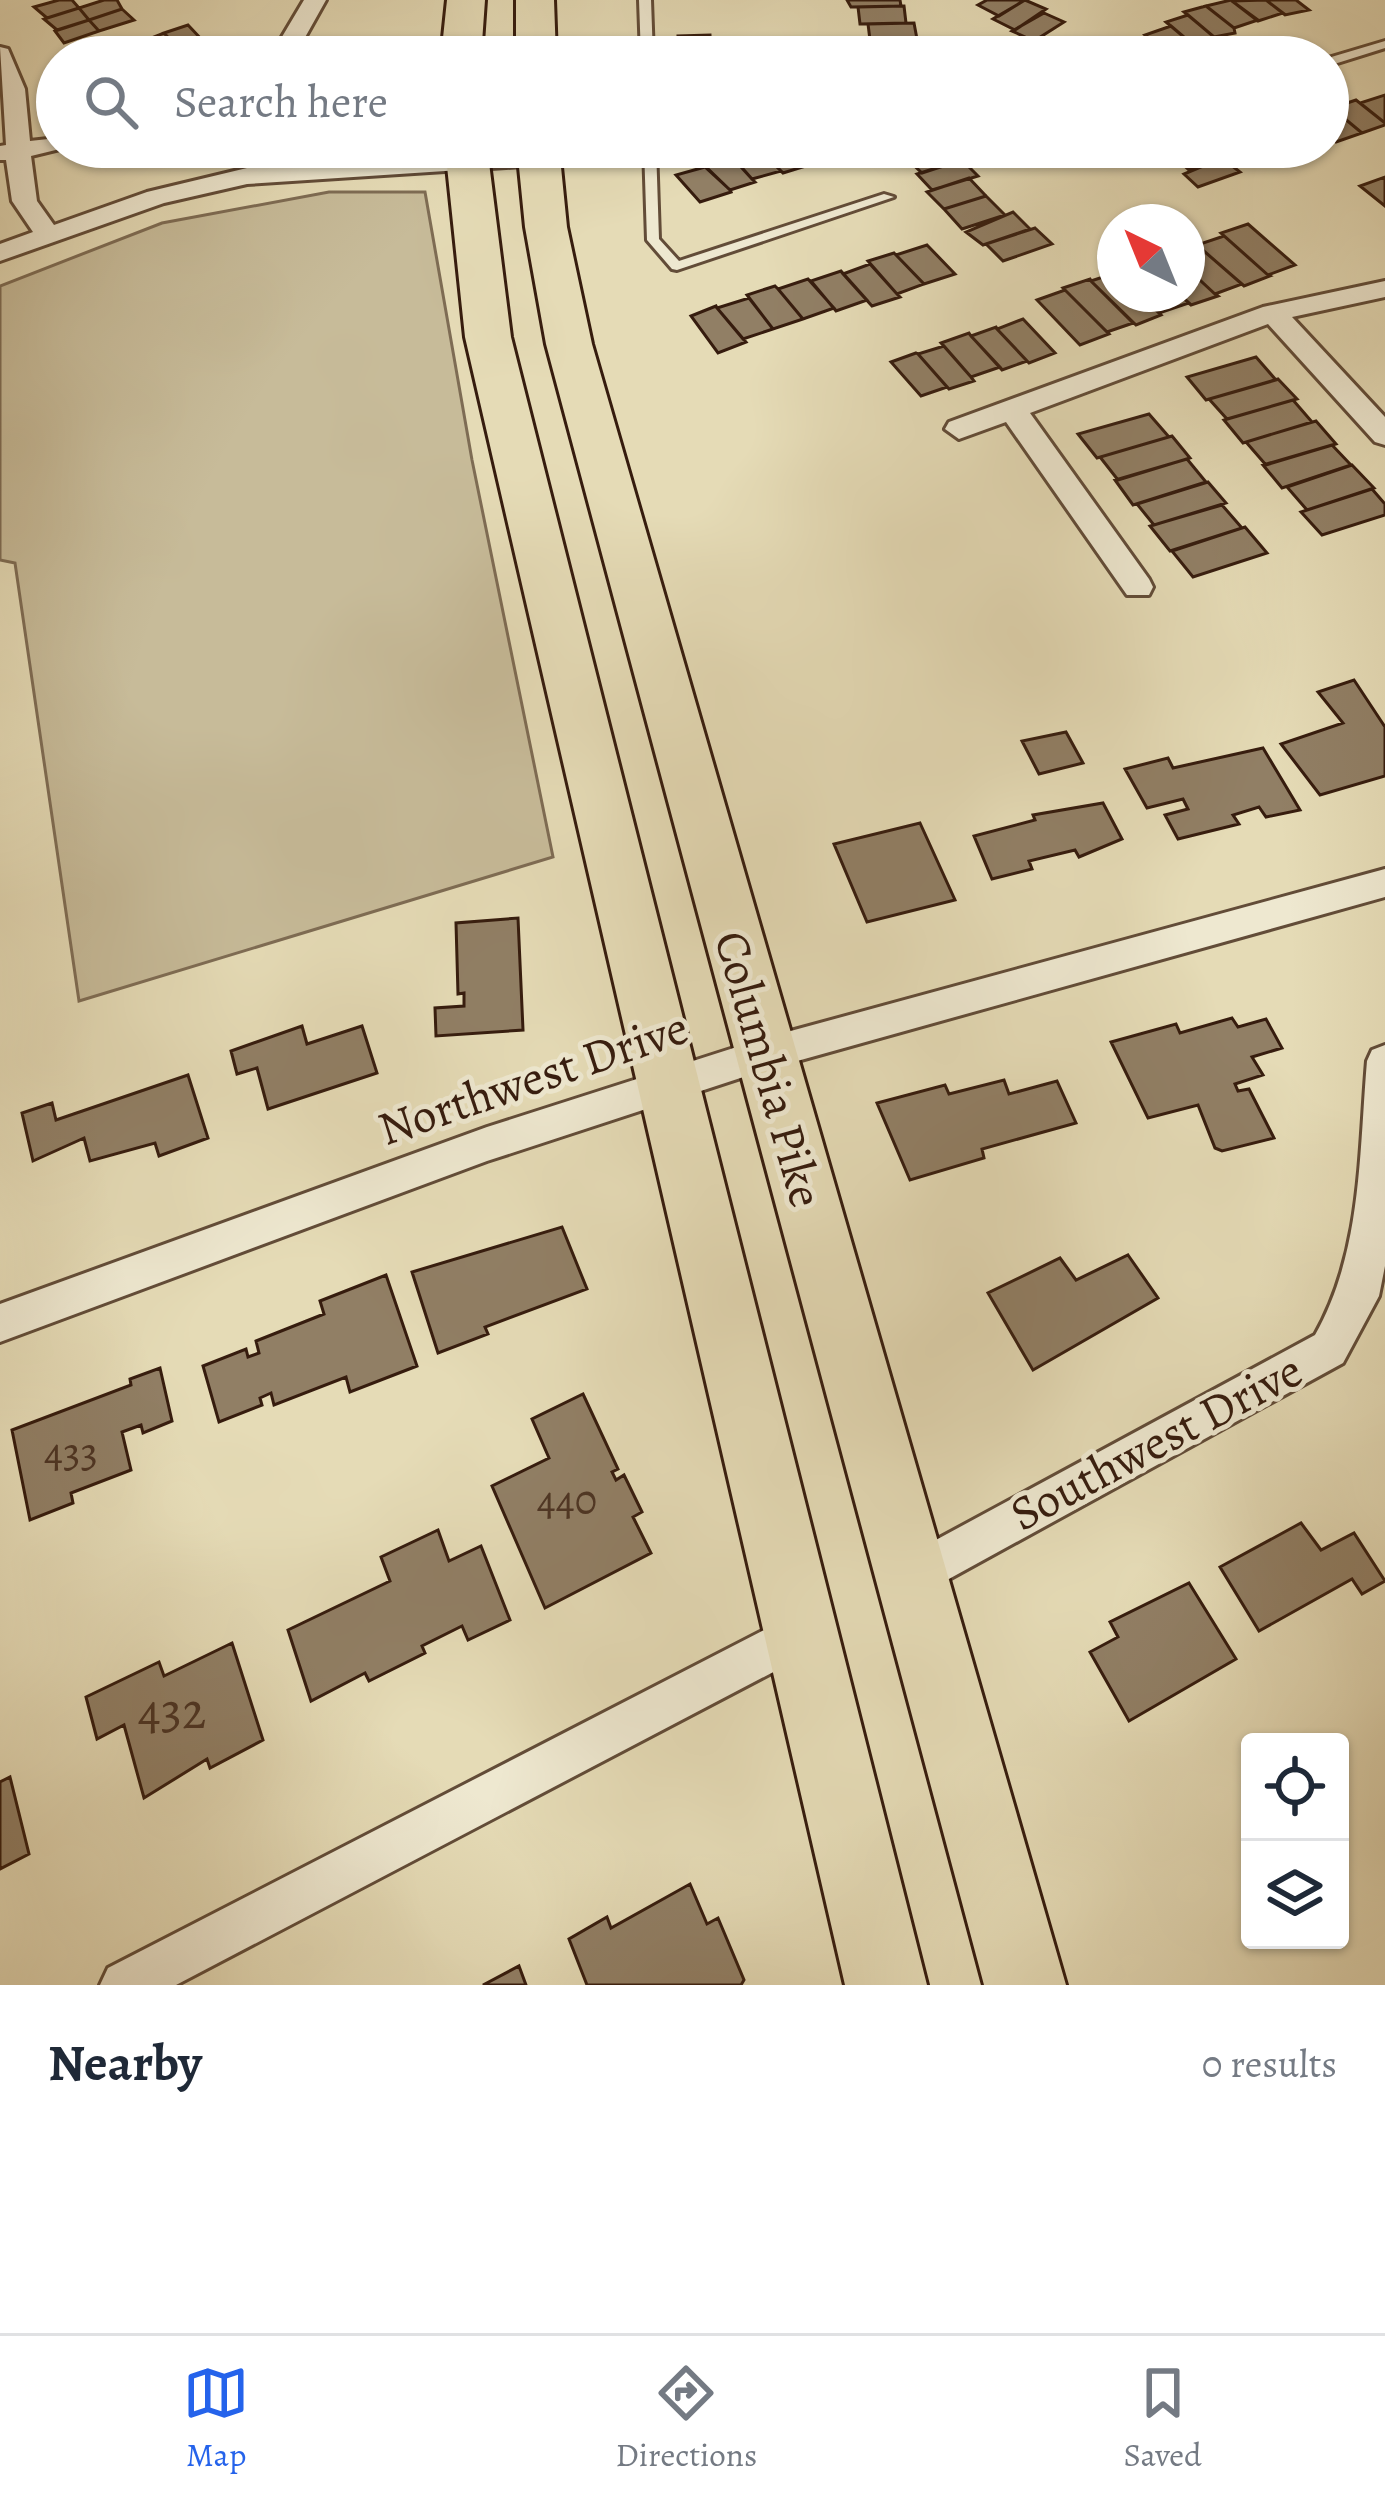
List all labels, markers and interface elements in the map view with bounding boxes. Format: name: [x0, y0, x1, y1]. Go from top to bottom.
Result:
search box: [36, 36, 1349, 168]
icon: search: [78, 69, 144, 135]
text: Search here: [174, 71, 388, 133]
north arrow: [1097, 204, 1205, 312]
street label: Columbia Pike: [698, 923, 840, 1215]
street label: Northwest Drive: [369, 994, 697, 1162]
street label: Southwest Drive: [998, 1337, 1314, 1547]
house number: 433: [44, 1423, 98, 1480]
house number: 440: [537, 1471, 597, 1528]
house number: 432: [138, 1676, 206, 1746]
map controls: [1241, 1733, 1349, 1949]
button: locate: [1241, 1733, 1349, 1841]
button: layers: [1241, 1841, 1349, 1949]
text: Nearby: [48, 2028, 202, 2098]
text: 0 results: [1202, 2037, 1337, 2090]
tab: Map: [183, 2360, 249, 2477]
tab: Directions: [616, 2360, 757, 2477]
tab: Saved: [1124, 2360, 1202, 2477]

